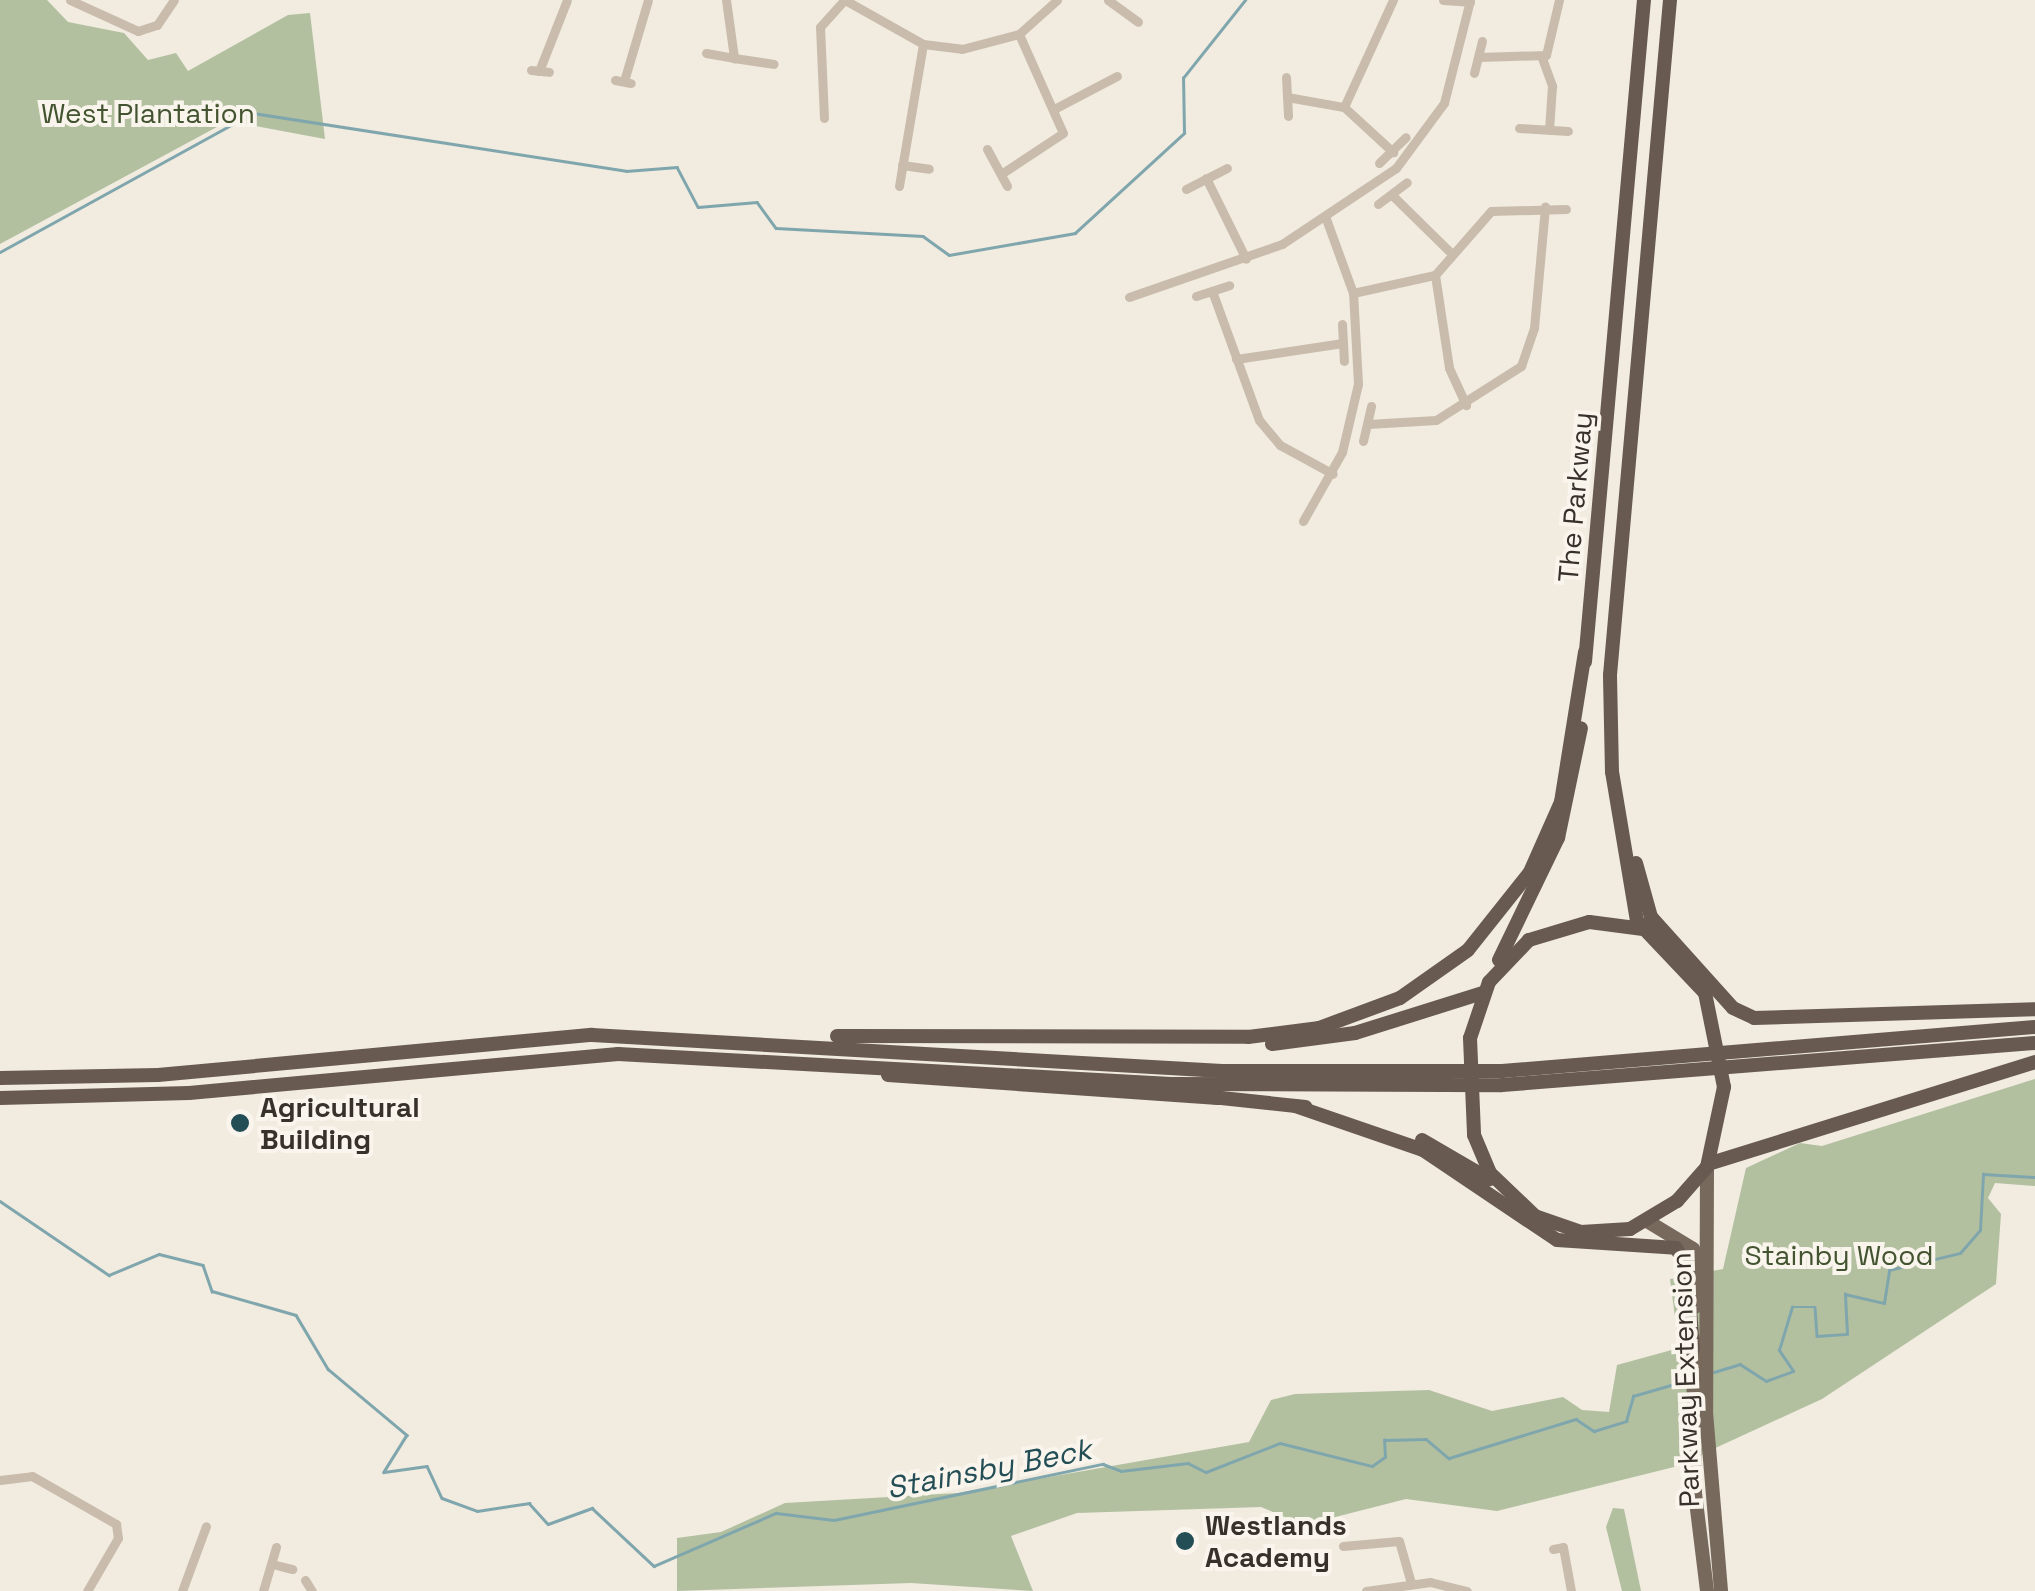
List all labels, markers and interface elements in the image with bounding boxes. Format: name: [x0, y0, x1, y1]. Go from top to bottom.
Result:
park label: West Plantation: [41, 96, 255, 130]
street label: The Parkway: [1551, 411, 1599, 583]
place label: Agricultural Building: [260, 1090, 420, 1156]
marker: Agricultural Building: [229, 1112, 251, 1134]
park label: Stainby Wood: [1744, 1238, 1934, 1272]
street label: Parkway Extension: [1664, 1252, 1706, 1508]
water label: Stainsby Beck: [883, 1431, 1095, 1507]
place label: Westlands Academy: [1205, 1508, 1347, 1574]
marker: Westlands Academy: [1174, 1530, 1196, 1552]

